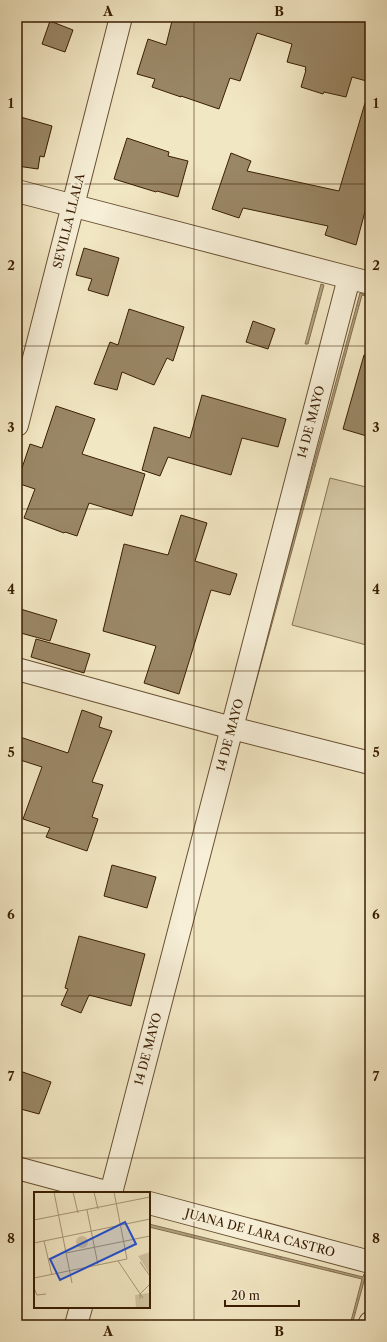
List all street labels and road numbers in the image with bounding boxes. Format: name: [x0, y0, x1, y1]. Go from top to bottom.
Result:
street label: SEVILLA LLALA: [49, 171, 88, 270]
street label: 14 DE MAYO: [294, 384, 327, 460]
street label: 14 DE MAYO: [213, 697, 246, 773]
street label: 14 DE MAYO: [131, 1011, 164, 1087]
street label: JUANA DE LARA CASTRO: [182, 1205, 337, 1260]

